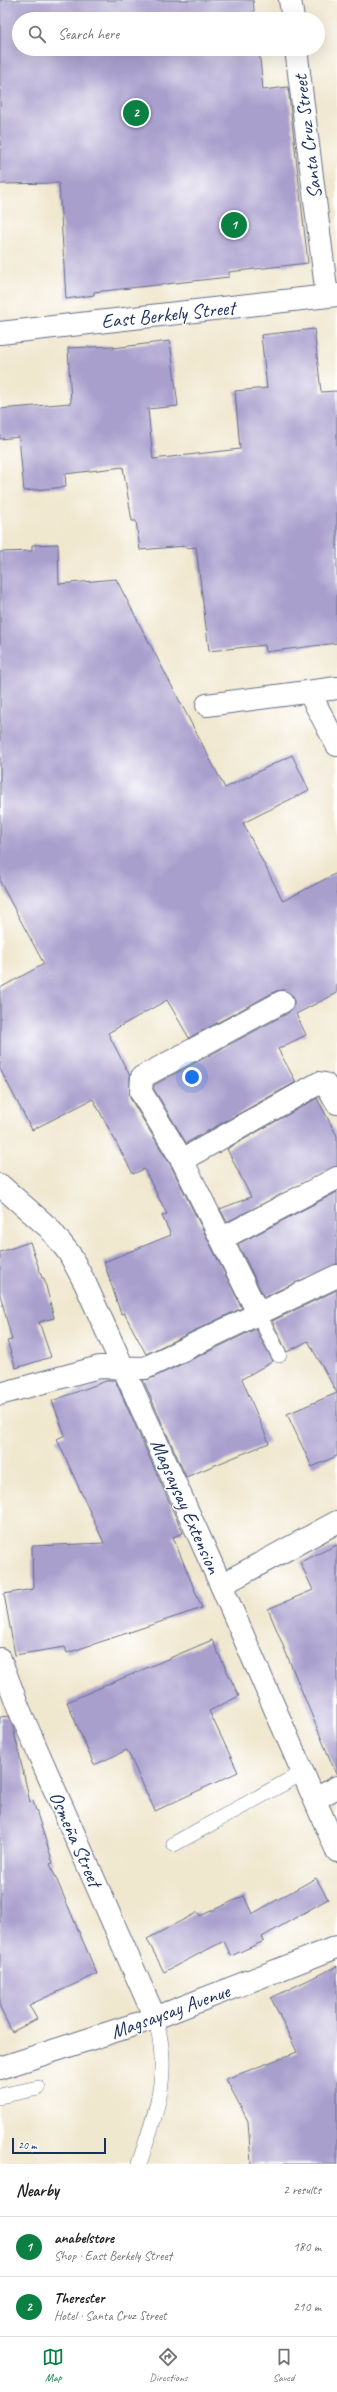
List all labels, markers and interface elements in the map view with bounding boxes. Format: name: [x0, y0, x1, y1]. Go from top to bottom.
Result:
search box: [12, 12, 325, 56]
icon: search: [26, 23, 48, 45]
text: Search here: [58, 25, 119, 44]
street label: Santa Cruz Street: [287, 71, 328, 200]
pin: 2: [123, 98, 149, 128]
pin: 1: [221, 210, 247, 240]
street label: East Berkely Street: [100, 295, 239, 334]
your location: [182, 1067, 202, 1087]
street label: Magsaysay Extension: [145, 1435, 227, 1578]
street label: Osmeña Street: [43, 1788, 109, 1894]
street label: Magsaysay Avenue: [107, 1978, 234, 2045]
scale bar: [12, 2136, 106, 2155]
text: 20 m: [18, 2138, 37, 2152]
text: Nearby: [16, 2180, 59, 2201]
text: 2 results: [283, 2182, 321, 2198]
text: anabelstore: [54, 2229, 114, 2248]
text: 1: [26, 2239, 32, 2255]
text: 180 m: [293, 2239, 321, 2255]
text: Shop · East Berkely Street: [54, 2248, 172, 2264]
text: Therester: [54, 2289, 104, 2308]
text: 2: [26, 2299, 32, 2315]
text: 210 m: [293, 2299, 321, 2315]
text: Hotel · Santa Cruz Street: [54, 2308, 167, 2324]
tab: Map: [42, 2346, 64, 2384]
tab: Directions: [149, 2346, 188, 2384]
tab: Saved: [273, 2346, 295, 2384]

